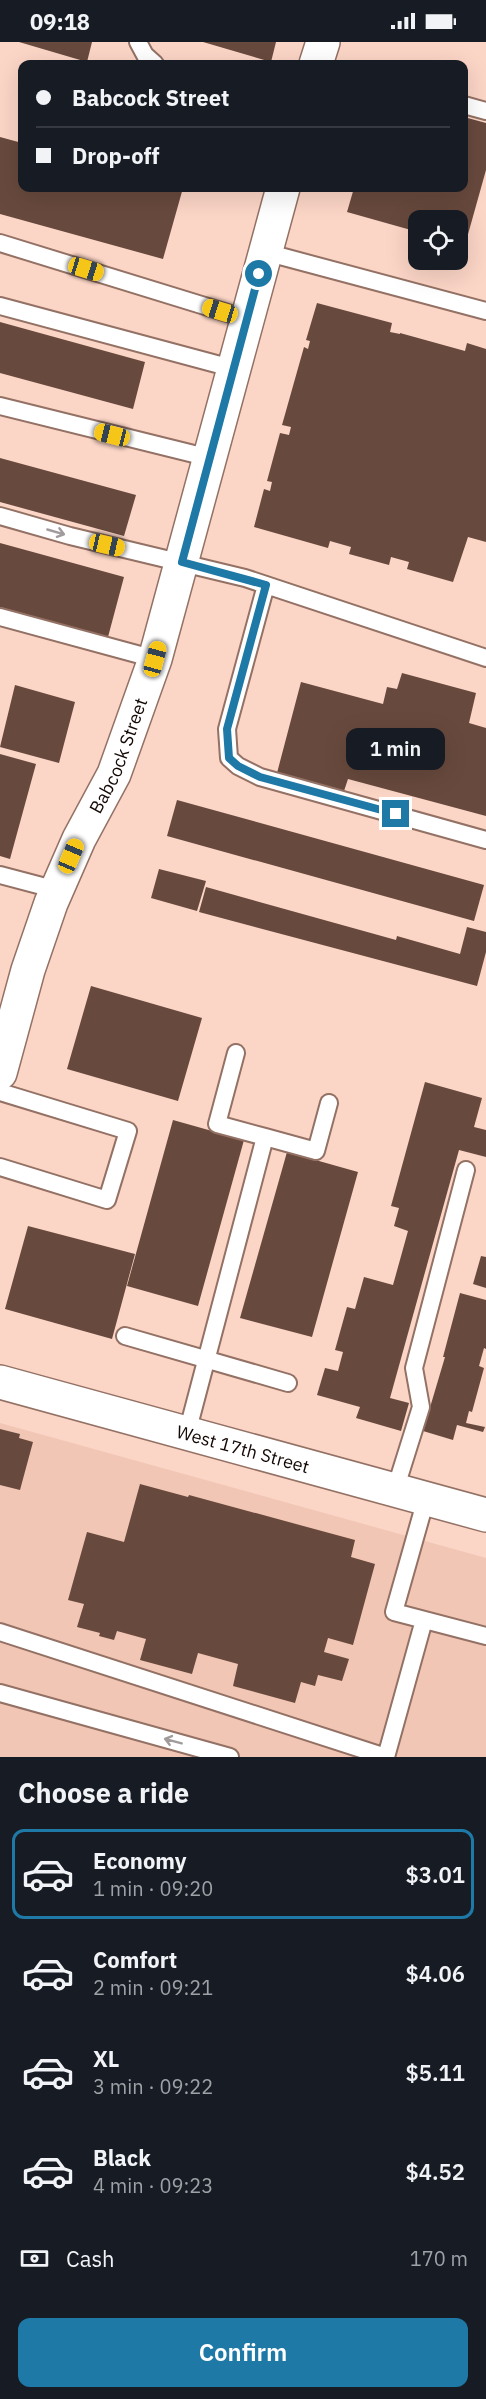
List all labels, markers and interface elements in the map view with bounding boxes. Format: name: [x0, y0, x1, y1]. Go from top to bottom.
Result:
text: 09:18: [30, 7, 90, 36]
text: Babcock Street: [72, 83, 229, 112]
text: Drop-off: [72, 141, 159, 170]
map controls: [408, 210, 468, 270]
button: locate: [408, 210, 468, 270]
car: [66, 255, 106, 283]
route start: [245, 260, 272, 287]
car: [200, 297, 240, 325]
car: [92, 422, 132, 448]
one-way arrow: [46, 527, 65, 538]
car: [87, 532, 127, 558]
car: [142, 639, 168, 679]
street label: Babcock Street: [84, 694, 152, 817]
callout: 1 min: [346, 727, 446, 769]
text: 1 min: [370, 735, 421, 762]
route end: [382, 800, 409, 827]
car: [56, 836, 86, 876]
street label: West 17th Street: [174, 1419, 312, 1478]
one-way arrow: [164, 1735, 183, 1747]
text: Choose a ride: [18, 1775, 189, 1810]
text: Economy: [93, 1846, 187, 1875]
icon: car: [21, 1847, 75, 1901]
text: $3.01: [406, 1860, 465, 1889]
text: 1 min · 09:20: [93, 1875, 213, 1902]
text: Comfort: [93, 1945, 177, 1974]
icon: car: [21, 1946, 75, 2000]
text: $4.06: [406, 1959, 465, 1988]
text: 2 min · 09:21: [93, 1974, 213, 2001]
text: XL: [93, 2044, 119, 2073]
icon: car: [21, 2045, 75, 2099]
text: $5.11: [406, 2058, 465, 2087]
text: 3 min · 09:22: [93, 2073, 213, 2100]
text: Black: [93, 2143, 151, 2172]
icon: car: [21, 2144, 75, 2198]
text: $4.52: [406, 2157, 465, 2186]
text: 4 min · 09:23: [93, 2172, 213, 2199]
icon: cash: [18, 2242, 51, 2275]
text: Cash: [66, 2244, 115, 2273]
text: 170 m: [410, 2245, 468, 2272]
button: Confirm: [18, 2318, 468, 2387]

